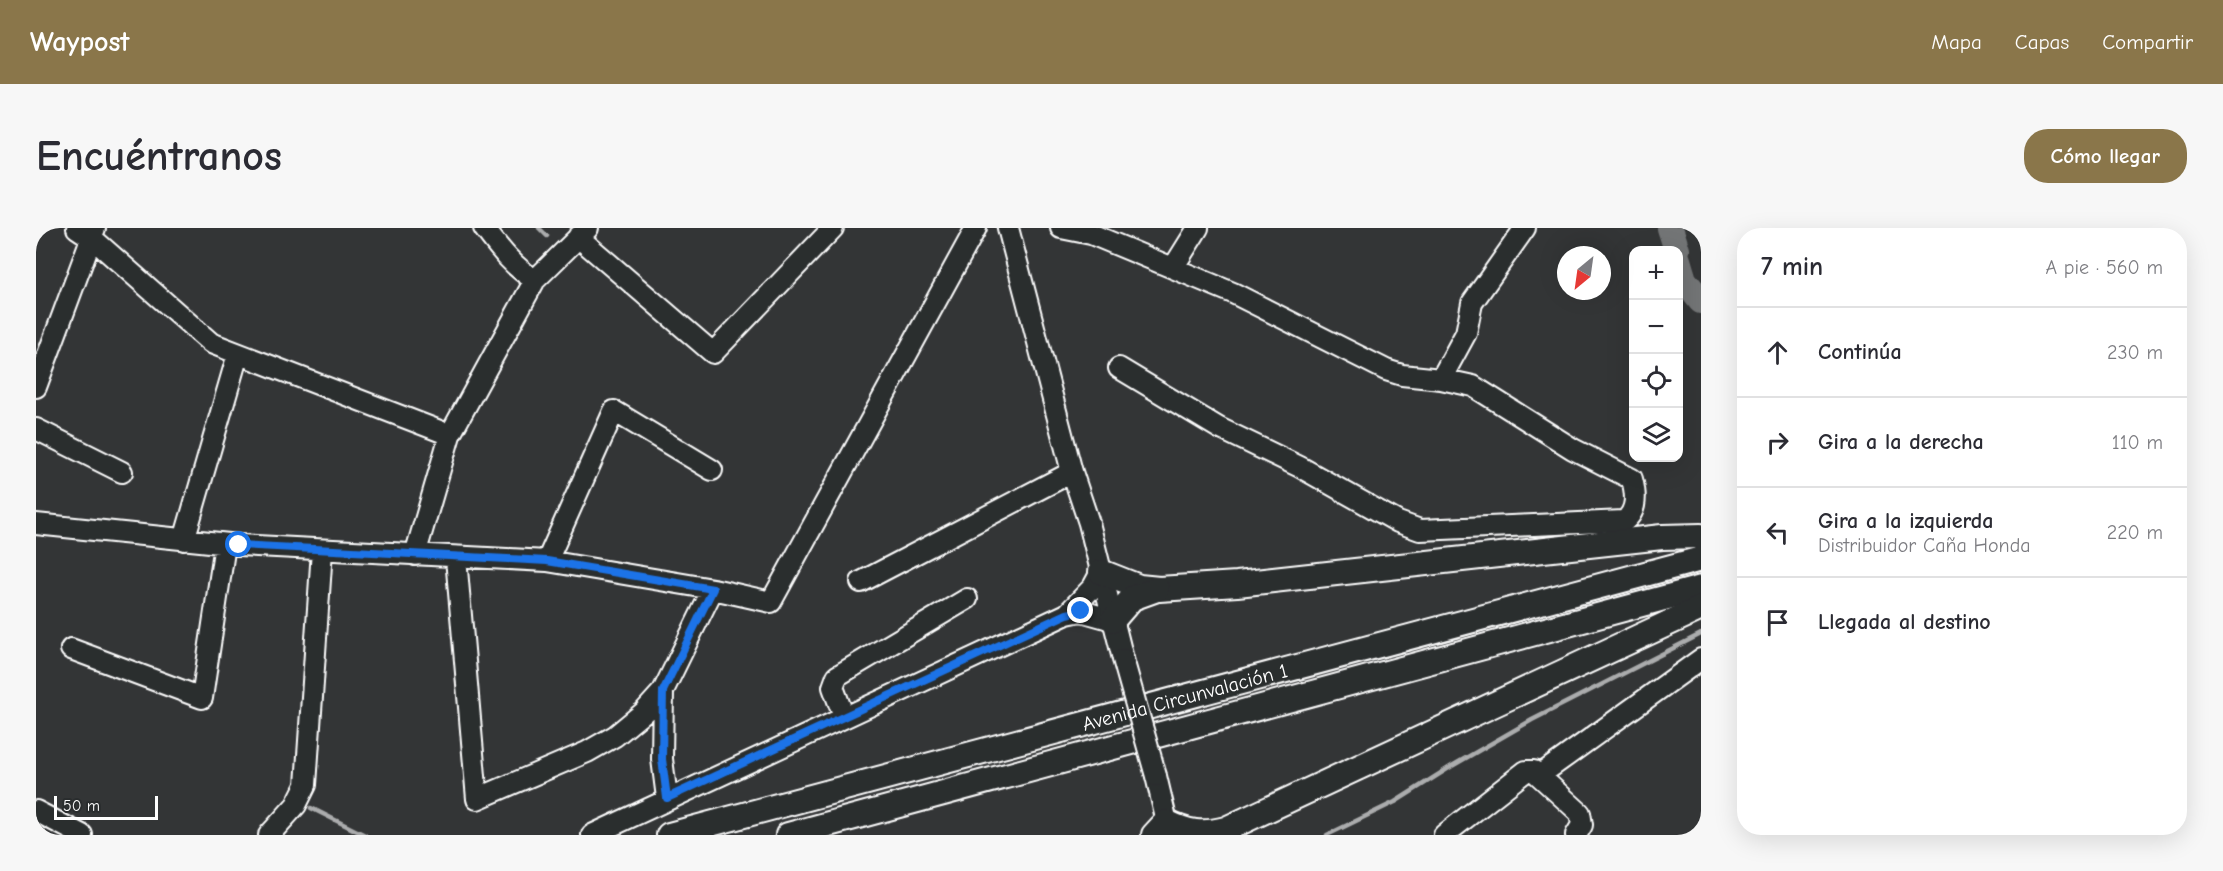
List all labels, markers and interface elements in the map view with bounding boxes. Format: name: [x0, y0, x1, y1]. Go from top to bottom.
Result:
text: Waypost: [30, 26, 130, 58]
text: Mapa: [1931, 30, 1982, 54]
text: Capas: [2015, 30, 2069, 54]
text: Compartir: [2102, 30, 2193, 54]
button: Cómo llegar: [2024, 129, 2187, 183]
text: Encuéntranos: [36, 132, 282, 181]
north arrow: [1557, 246, 1611, 300]
map controls: [1629, 246, 1683, 462]
button: +: [1629, 246, 1683, 300]
text: 7 min: [1761, 252, 1823, 282]
text: A pie · 560 m: [2046, 256, 2163, 279]
button: −: [1629, 300, 1683, 354]
icon: ahead: [1761, 336, 1794, 369]
text: Continúa: [1818, 339, 1902, 365]
text: 230 m: [2107, 341, 2163, 364]
button: locate: [1629, 354, 1683, 408]
button: layers: [1629, 408, 1683, 462]
icon: right: [1761, 426, 1794, 459]
text: Gira a la derecha: [1818, 429, 1984, 455]
text: 110 m: [2112, 431, 2163, 454]
text: Gira a la izquierda: [1818, 508, 1993, 534]
icon: left: [1761, 516, 1794, 549]
text: 220 m: [2107, 521, 2163, 544]
route start: [225, 531, 251, 557]
text: Distribuidor Caña Honda: [1818, 534, 2031, 557]
route end: [1067, 597, 1093, 623]
icon: arrive: [1761, 606, 1794, 639]
text: Llegada al destino: [1818, 609, 1991, 635]
street label: Avenida Circunvalación 1: [1080, 659, 1290, 736]
scale bar: [54, 793, 158, 820]
text: 50 m: [63, 797, 100, 815]

